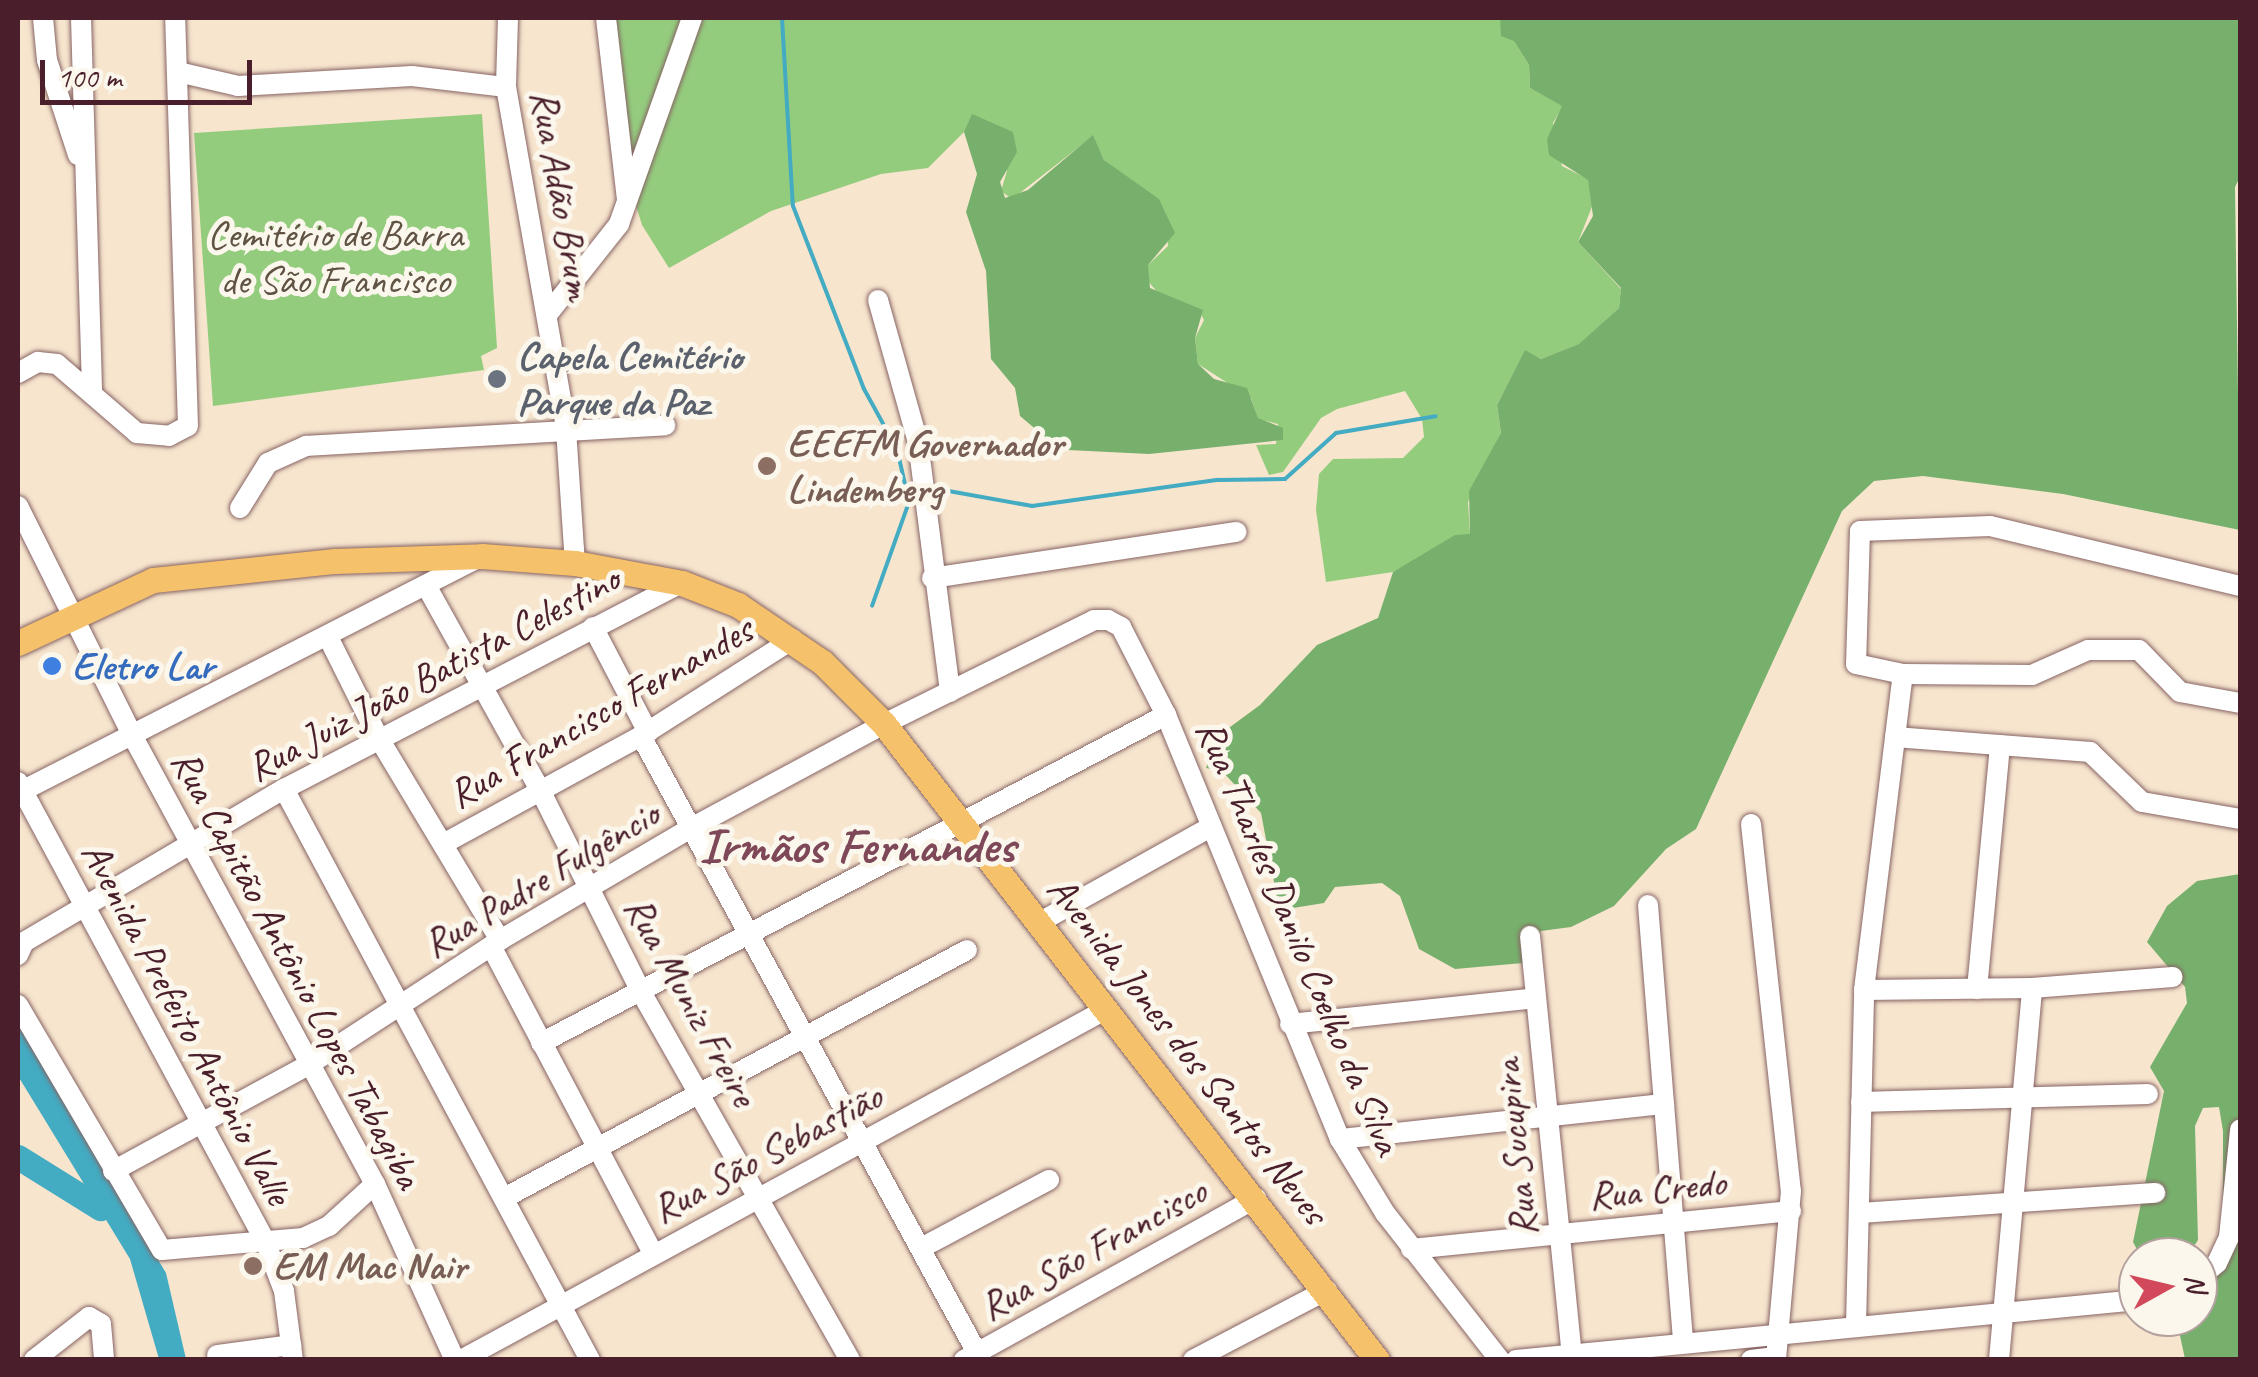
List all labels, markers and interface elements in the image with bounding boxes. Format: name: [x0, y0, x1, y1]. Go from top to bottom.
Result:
scale bar: [45, 40, 258, 102]
text: 100 m: [57, 58, 122, 96]
street label: Rua Adão Brum: [520, 86, 604, 304]
park label: Cemitério de Barra de São Francisco: [207, 210, 463, 304]
place label: Capela Cemitério Parque da Paz: [517, 332, 742, 426]
marker: Capela Cemitério Parque da Paz: [486, 368, 508, 390]
place label: EEEFM Governador Lindemberg: [787, 419, 1062, 513]
marker: EEEFM Governador Lindemberg: [756, 455, 778, 477]
street label: Rua Juiz João Batista Celestino: [239, 555, 627, 791]
street label: Rua Francisco Fernandes: [440, 606, 760, 818]
place label: Eletro Lar: [72, 642, 215, 690]
marker: Eletro Lar: [41, 655, 63, 677]
street label: Rua Tharles Danilo Coelho da Silva: [1185, 711, 1413, 1163]
street label: Rua Capitão Antônio Lopes Tabagiba: [160, 740, 434, 1198]
street label: Rua Padre Fulgêncio: [414, 789, 668, 969]
district label: Irmãos Fernandes: [699, 816, 1015, 876]
street label: Avenida Prefeito Antônio Valle: [71, 833, 303, 1213]
street label: Avenida Jones dos Santos Neves: [1037, 866, 1339, 1234]
street label: Rua Muniz Freire: [614, 888, 768, 1114]
street label: Rua Sucupira: [1482, 1057, 1548, 1239]
street label: Rua São Sebastião: [644, 1073, 890, 1233]
street label: Rua Credo: [1586, 1158, 1728, 1220]
street label: Rua São Francisco: [971, 1167, 1215, 1331]
north arrow: [2118, 1237, 2218, 1337]
place label: EM Mac Nair: [273, 1242, 469, 1290]
marker: EM Mac Nair: [242, 1255, 264, 1277]
text: N: [2178, 1272, 2215, 1294]

